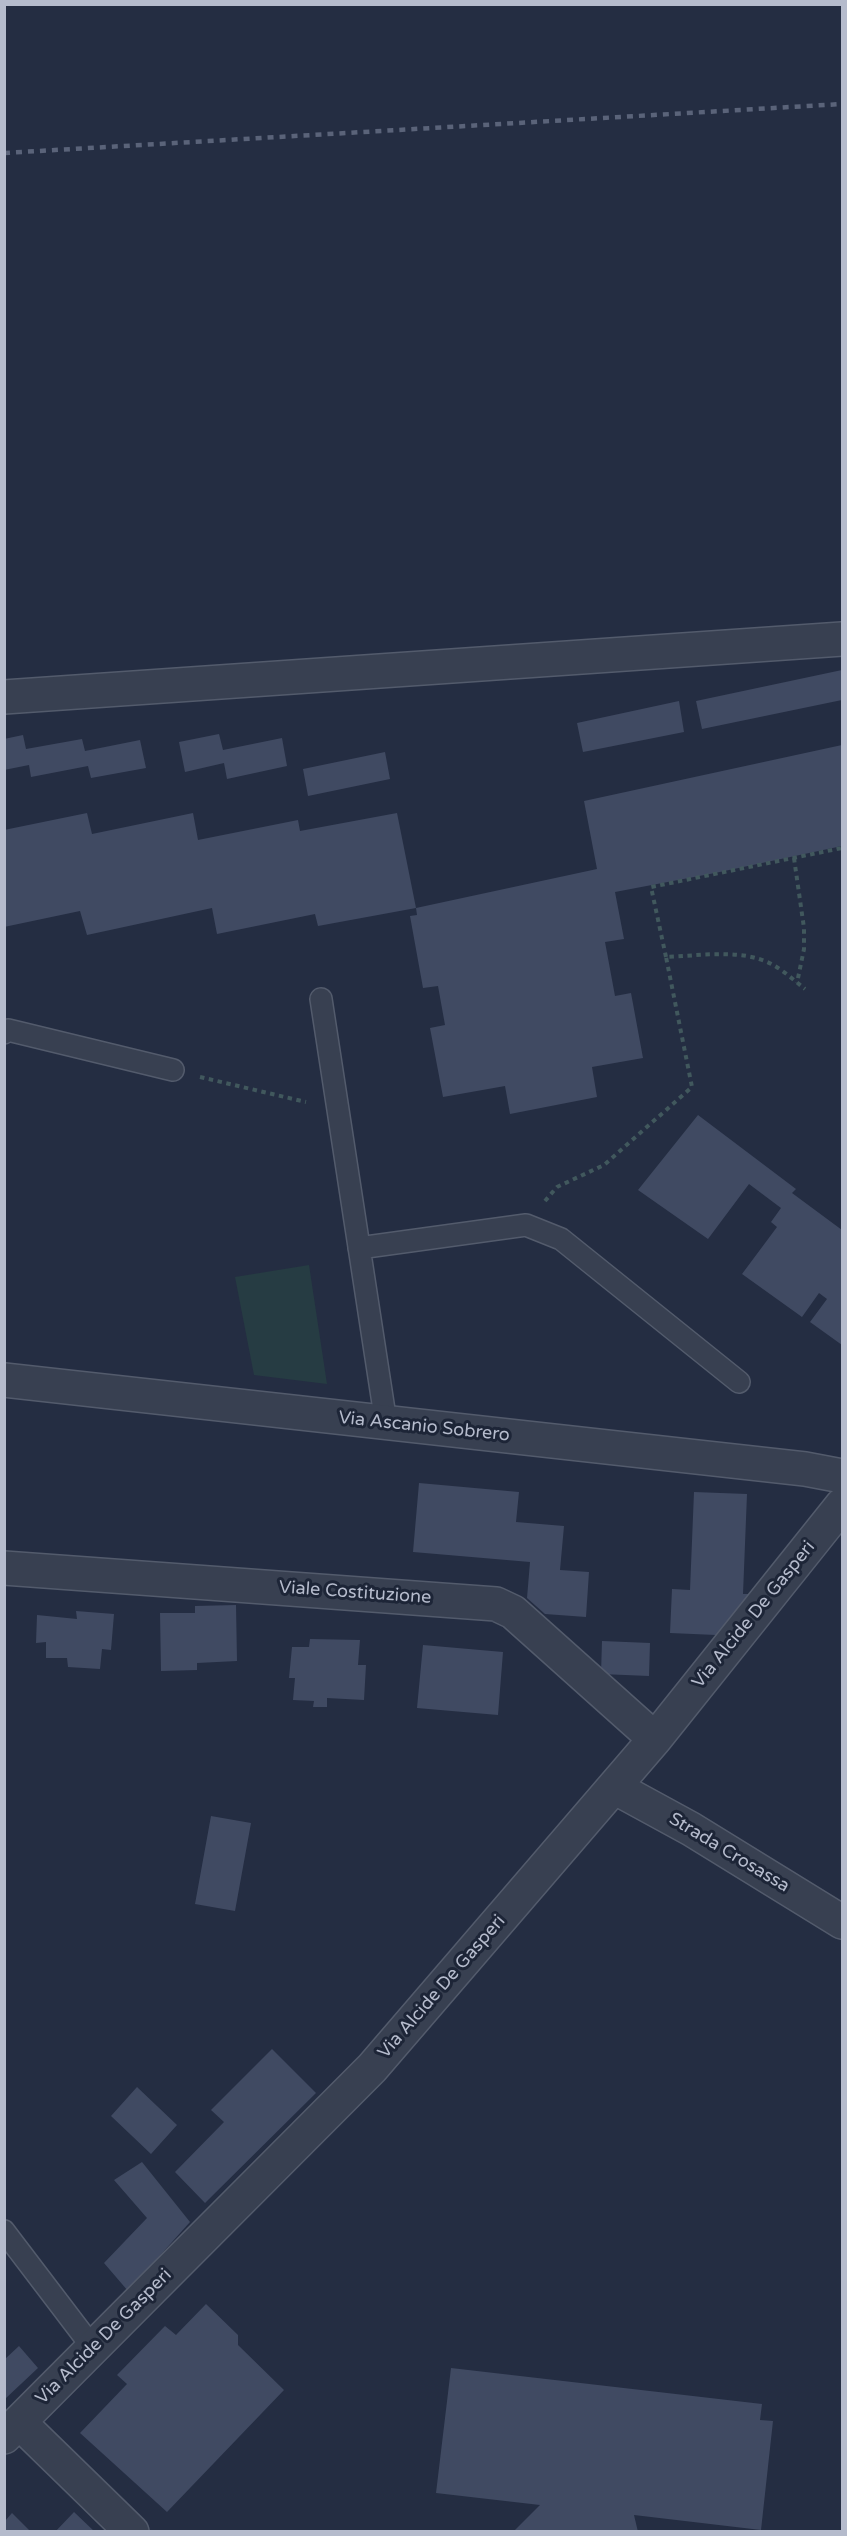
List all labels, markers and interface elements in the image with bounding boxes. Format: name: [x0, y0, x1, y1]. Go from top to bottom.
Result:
street label: Via Ascanio Sobrero: [337, 1407, 511, 1447]
street label: Via Alcide De Gasperi: [688, 1537, 820, 1693]
street label: Viale Costituzione: [278, 1577, 432, 1609]
street label: Strada Crosassa: [665, 1809, 793, 1897]
street label: Via Alcide De Gasperi: [374, 1911, 510, 2063]
street label: Via Alcide De Gasperi: [32, 2265, 176, 2409]

